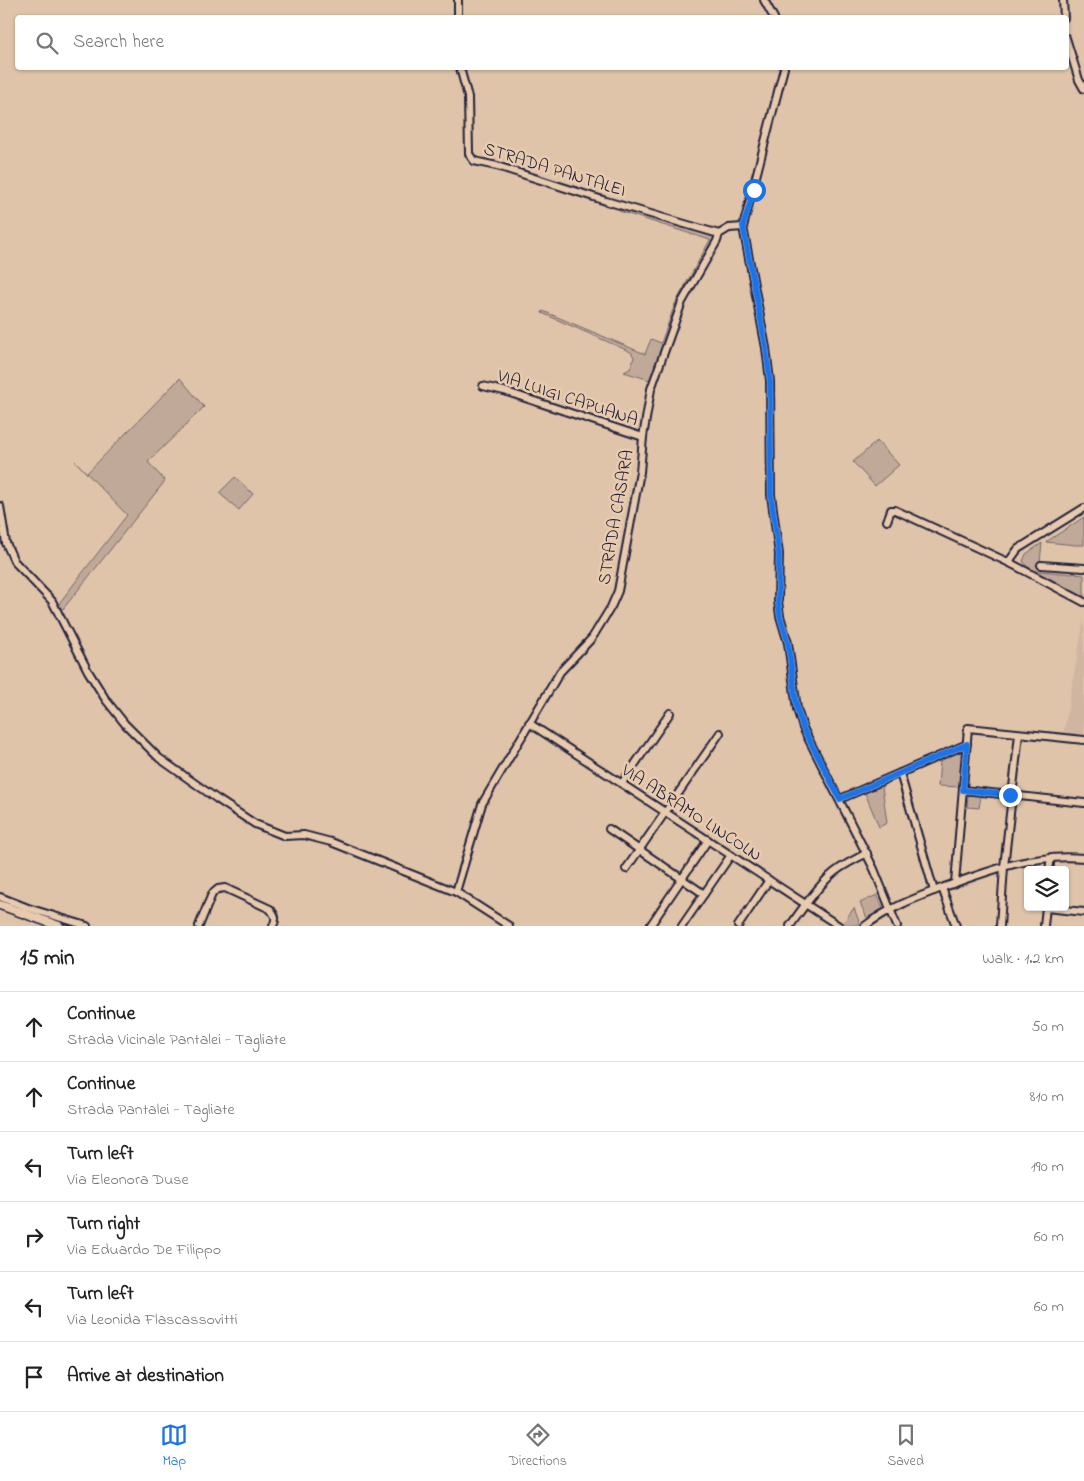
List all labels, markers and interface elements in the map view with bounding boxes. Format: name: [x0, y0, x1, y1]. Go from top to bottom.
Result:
search box: [15, 15, 1069, 70]
icon: search: [33, 29, 61, 57]
text: Search here: [73, 29, 164, 56]
street label: STRADA PANTALEI: [480, 137, 629, 205]
route start: [743, 179, 766, 202]
street label: VIA LUIGI CAPUANA: [493, 364, 641, 434]
street label: STRADA CASARA: [592, 448, 642, 587]
street label: VIA ABRAMO LINCOLN: [615, 758, 766, 869]
route end: [999, 784, 1022, 807]
map controls: [1024, 866, 1069, 911]
button: layers: [1024, 866, 1069, 911]
text: 15 min: [20, 944, 74, 974]
text: Walk · 1.2 km: [982, 947, 1064, 971]
text: Continue: [67, 1001, 135, 1028]
icon: ahead: [20, 1013, 48, 1041]
text: 50 m: [1032, 1015, 1064, 1039]
text: Strada Vicinale Pantalei - Tagliate: [67, 1028, 286, 1052]
text: Continue: [67, 1071, 135, 1098]
icon: ahead: [20, 1083, 48, 1111]
text: 810 m: [1030, 1085, 1064, 1109]
text: Strada Pantalei - Tagliate: [67, 1098, 235, 1122]
text: Turn left: [67, 1141, 134, 1168]
icon: left: [20, 1153, 48, 1181]
text: 190 m: [1031, 1155, 1064, 1179]
text: Via Eleonora Duse: [67, 1168, 189, 1192]
text: Turn right: [67, 1211, 140, 1238]
icon: right: [20, 1223, 48, 1251]
text: 60 m: [1034, 1225, 1064, 1249]
text: Via Eduardo De Filippo: [67, 1238, 221, 1262]
text: Turn left: [67, 1281, 134, 1308]
icon: left: [20, 1293, 48, 1321]
text: 60 m: [1034, 1295, 1064, 1319]
text: Via Leonida Flascassovitti: [67, 1308, 238, 1332]
icon: arrive: [20, 1363, 48, 1391]
text: Arrive at destination: [67, 1363, 224, 1390]
tab: Map: [160, 1421, 188, 1472]
tab: Directions: [509, 1421, 567, 1472]
tab: Saved: [887, 1421, 924, 1472]

